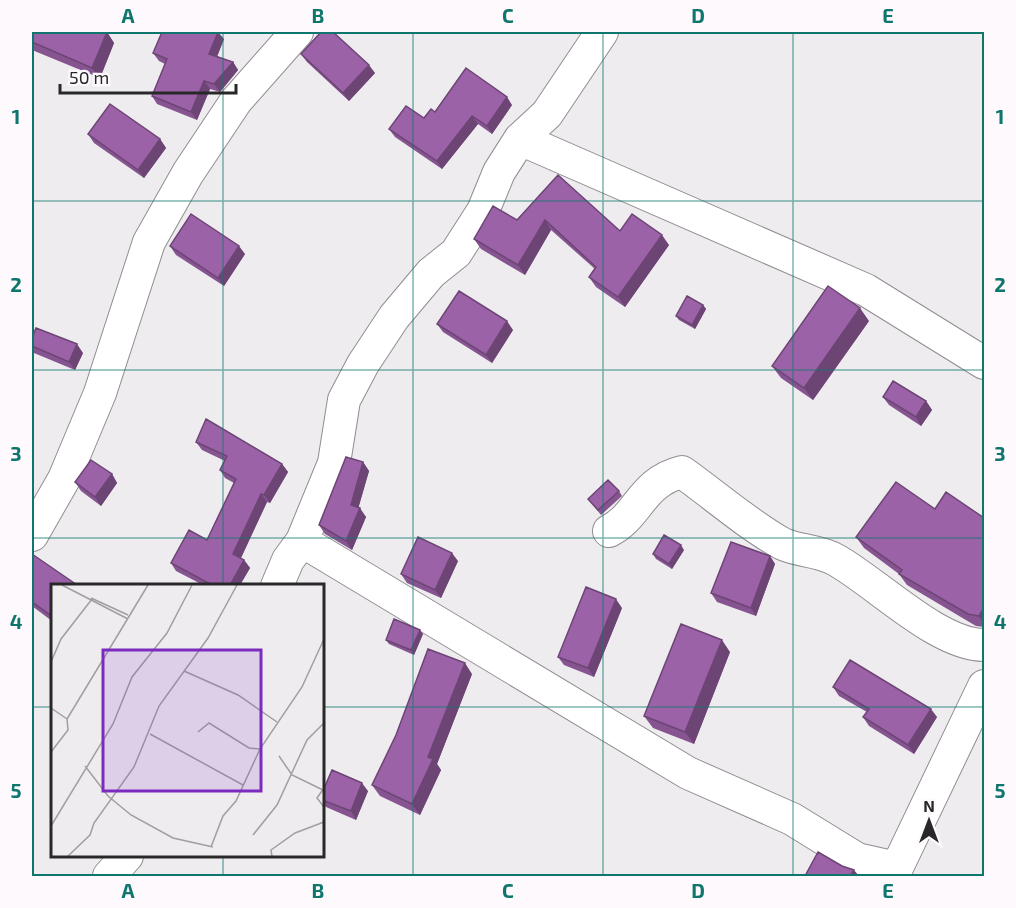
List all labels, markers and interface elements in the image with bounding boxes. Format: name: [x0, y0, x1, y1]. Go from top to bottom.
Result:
text: A: [121, 3, 135, 27]
text: B: [312, 3, 324, 27]
text: C: [502, 3, 514, 27]
text: D: [691, 3, 705, 27]
text: E: [882, 3, 894, 27]
scale bar: [60, 57, 236, 95]
text: 50 m: [69, 66, 109, 88]
text: 1: [12, 104, 20, 128]
text: 1: [996, 104, 1004, 128]
text: 2: [10, 272, 22, 296]
text: 2: [994, 272, 1006, 296]
text: 3: [10, 441, 22, 465]
text: 3: [994, 441, 1006, 465]
inset map: [51, 584, 324, 857]
text: 4: [10, 609, 23, 633]
text: 4: [994, 609, 1007, 633]
text: 5: [10, 778, 22, 802]
text: 5: [994, 778, 1006, 802]
north arrow: [899, 791, 959, 851]
text: N: [923, 796, 935, 815]
text: A: [121, 878, 135, 902]
text: B: [312, 878, 324, 902]
text: C: [502, 878, 514, 902]
text: D: [691, 878, 705, 902]
text: E: [882, 878, 894, 902]

